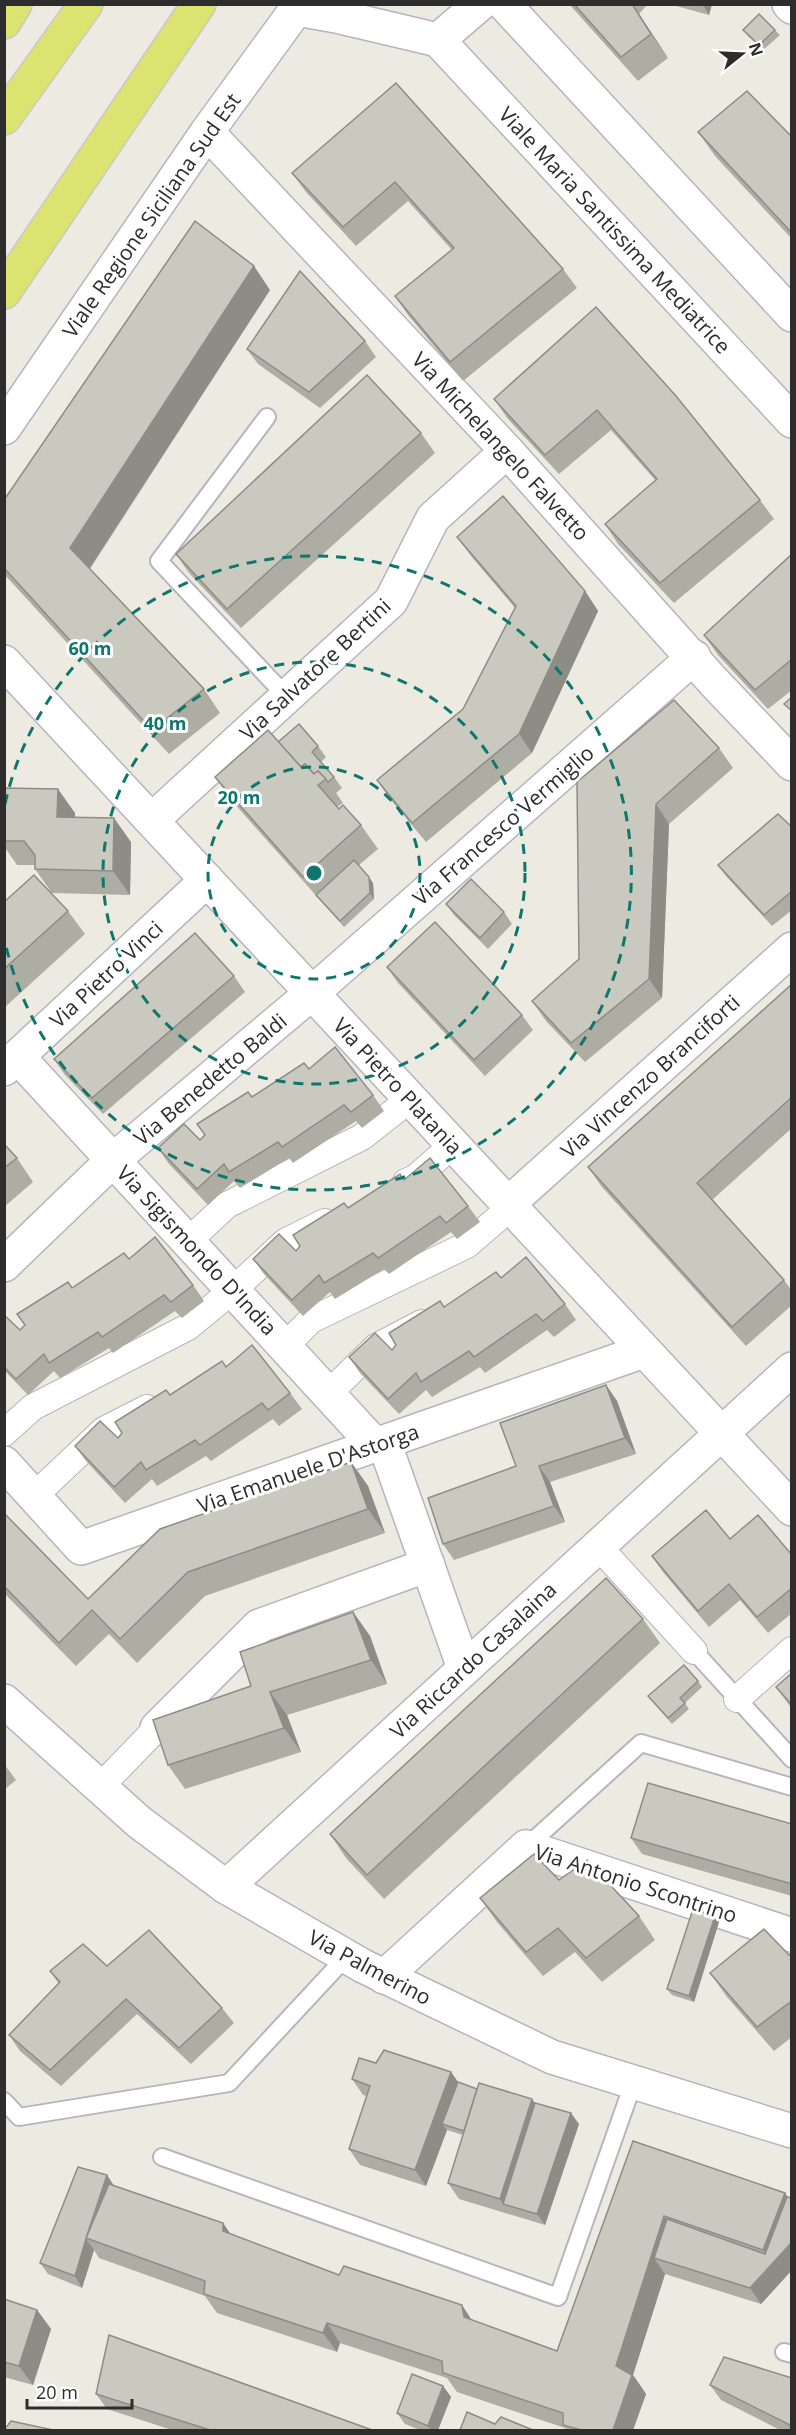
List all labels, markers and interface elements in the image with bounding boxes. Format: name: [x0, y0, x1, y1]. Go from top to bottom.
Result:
north arrow: [712, 24, 772, 84]
text: N: [744, 40, 769, 59]
street label: Viale Regione Siciliana Sud Est: [56, 87, 246, 343]
street label: Viale Maria Santissima Mediatrice: [493, 100, 737, 360]
street label: Via Michelangelo Falvetto: [406, 346, 596, 546]
street label: Via Salvatore Bertini: [234, 592, 396, 746]
text: 60 m: [69, 636, 111, 660]
text: 40 m: [144, 711, 186, 735]
street label: Via Francesco Vermiglio: [407, 739, 599, 911]
text: 20 m: [218, 785, 260, 809]
centre of rings: [304, 863, 324, 883]
street label: Via Pietro Vinci: [43, 914, 169, 1034]
street label: Via Vincenzo Branciforti: [555, 988, 745, 1164]
street label: Via Benedetto Baldi: [128, 1007, 292, 1151]
street label: Via Pietro Platania: [327, 1012, 469, 1160]
street label: Via Sigismondo D'India: [111, 1159, 283, 1341]
street label: Via Emanuele D'Astorga: [193, 1417, 423, 1519]
street label: Via Riccardo Casalaina: [384, 1575, 562, 1745]
street label: Via Antonio Scontrino: [531, 1837, 741, 1929]
street label: Via Palmerino: [304, 1923, 436, 2011]
scale bar: [27, 2372, 132, 2410]
text: 20 m: [36, 2380, 78, 2404]

